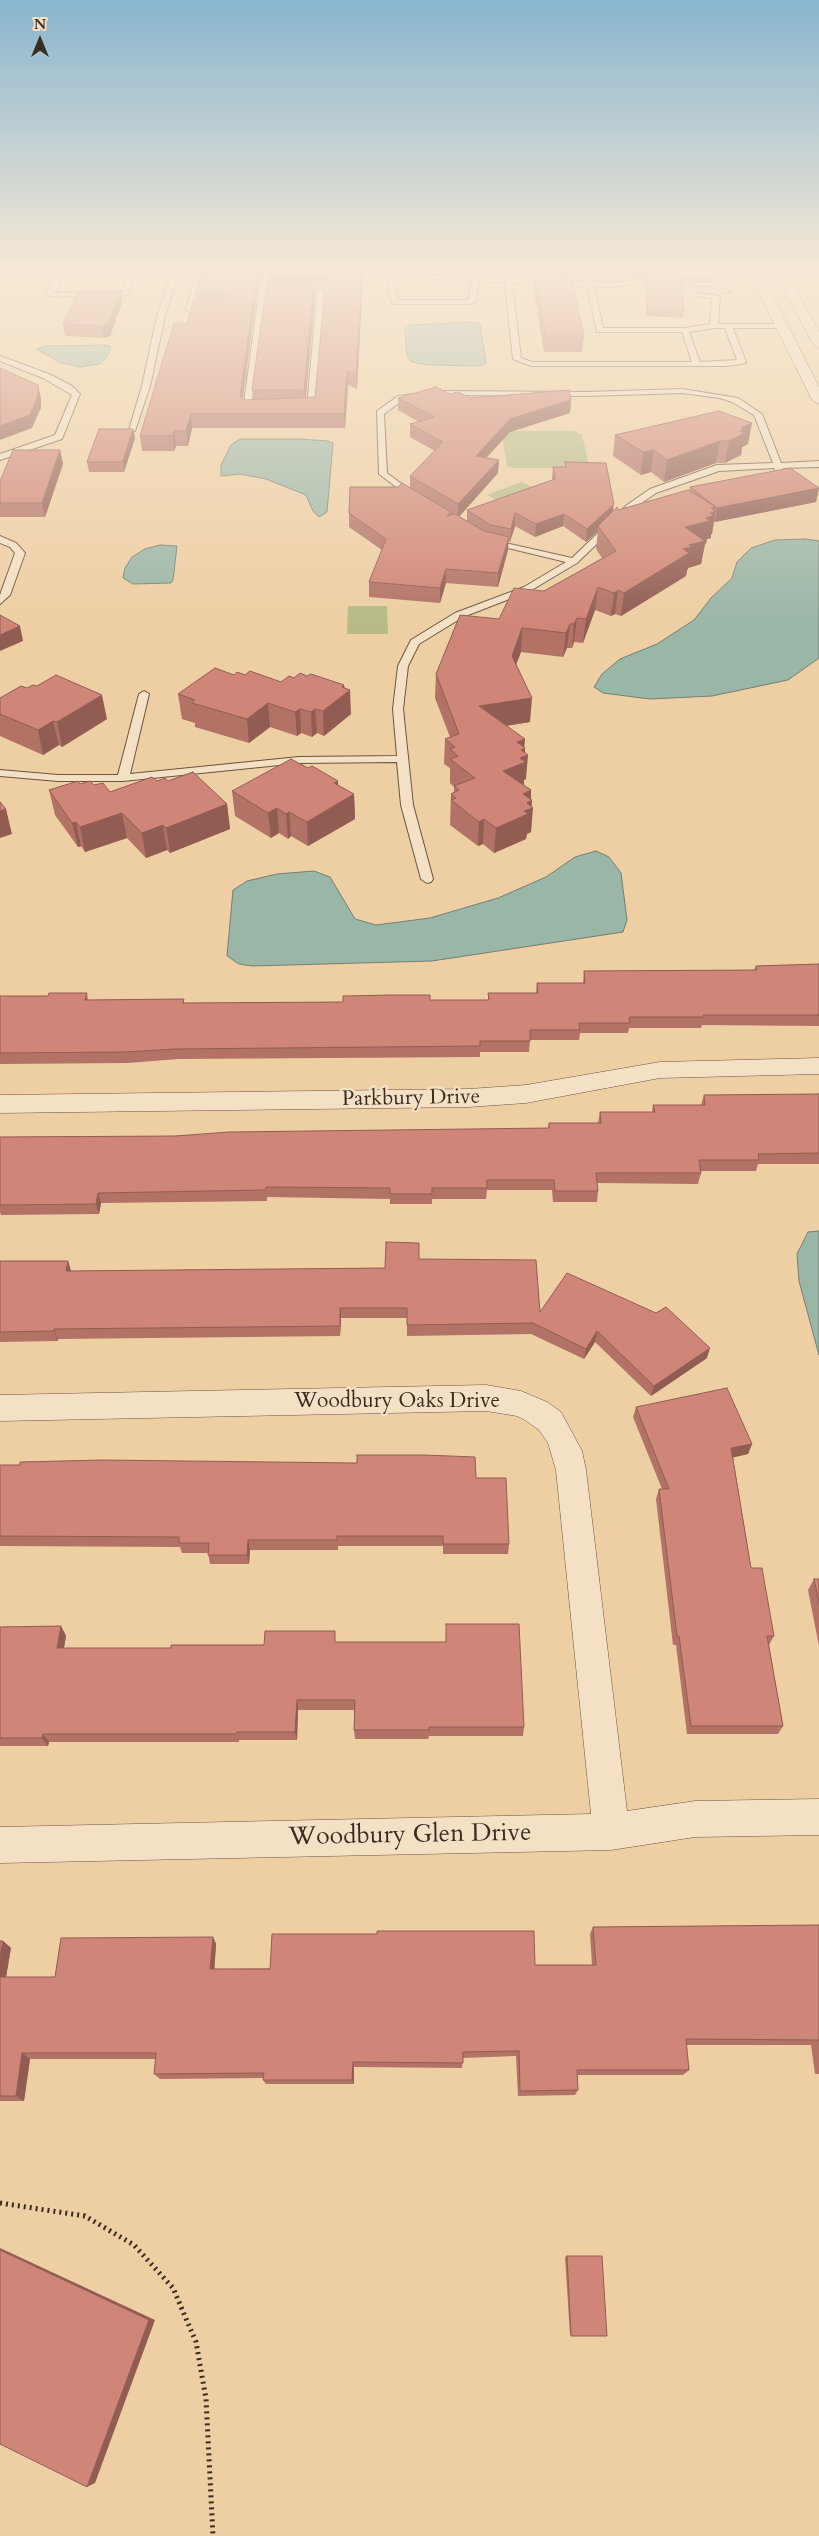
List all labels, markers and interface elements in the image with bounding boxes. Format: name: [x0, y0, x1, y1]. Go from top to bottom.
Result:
north arrow: [15, 15, 65, 65]
text: N: [34, 15, 46, 34]
street label: Parkbury Drive: [342, 1085, 480, 1113]
street label: Woodbury Oaks Drive: [294, 1389, 500, 1415]
street label: Woodbury Glen Drive: [288, 1819, 532, 1853]

